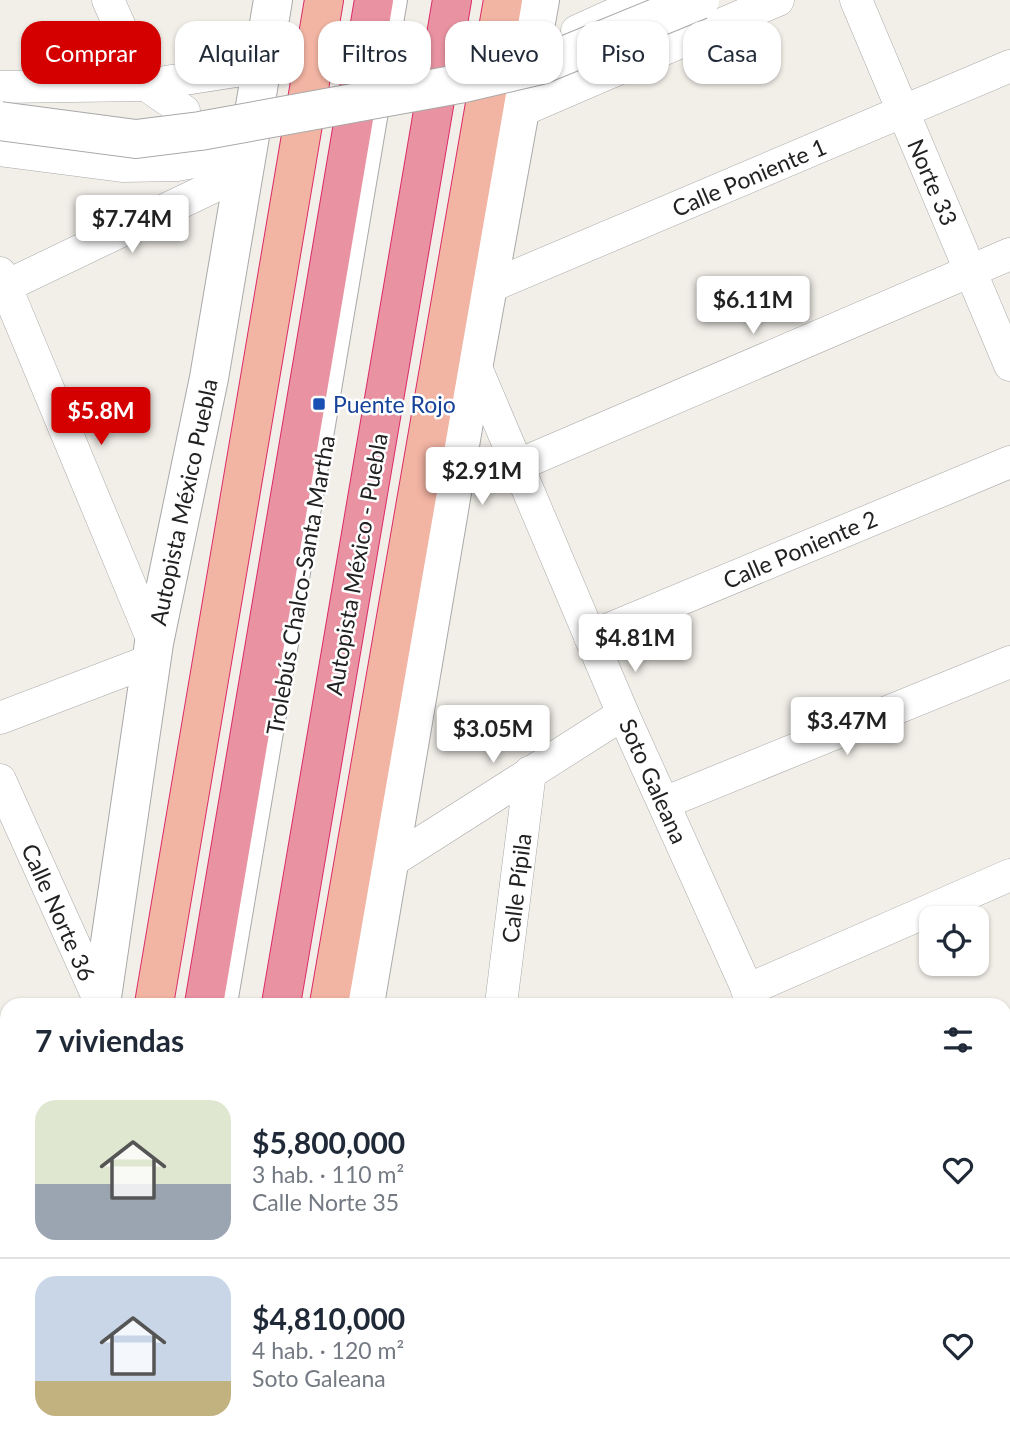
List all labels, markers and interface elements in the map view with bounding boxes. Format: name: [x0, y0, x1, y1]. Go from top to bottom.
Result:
chip: Comprar: [21, 21, 161, 84]
chip: Alquilar: [175, 21, 304, 84]
chip: Filtros: [318, 21, 431, 84]
chip: Nuevo: [445, 21, 563, 84]
chip: Piso: [577, 21, 669, 84]
chip: Casa: [683, 21, 781, 84]
street label: Calle Poniente 1: [668, 132, 830, 222]
street label: Norte 33: [902, 134, 964, 230]
pin: $7.74M: [75, 196, 189, 255]
text: $7.74M: [92, 204, 172, 232]
pin: $6.11M: [696, 276, 810, 336]
text: $6.11M: [713, 285, 793, 313]
street label: Autopista México Puebla: [143, 376, 223, 628]
pin: $5.8M: [52, 388, 150, 447]
place label: Puente Rojo: [333, 390, 456, 418]
text: $5.8M: [67, 396, 135, 424]
marker: Puente Rojo: [311, 396, 327, 412]
street label: Autopista México - Puebla: [319, 431, 393, 697]
street label: Trolebús Chalco-Santa Martha: [260, 433, 340, 737]
pin: $2.91M: [425, 448, 539, 507]
text: $2.91M: [442, 456, 522, 484]
street label: Calle Poniente 2: [719, 504, 881, 594]
pin: $4.81M: [578, 614, 692, 674]
text: $4.81M: [595, 623, 675, 651]
pin: $3.47M: [790, 698, 904, 757]
pin: $3.05M: [436, 706, 550, 765]
text: $3.47M: [807, 706, 887, 734]
text: $3.05M: [453, 714, 533, 742]
street label: Soto Galeana: [614, 714, 694, 848]
street label: Calle Pípila: [495, 832, 537, 944]
street label: Calle Norte 36: [16, 839, 102, 985]
map controls: [919, 906, 989, 976]
button: locate: [919, 906, 989, 976]
icon: filters: [939, 1021, 977, 1059]
text: 7 viviendas: [35, 1022, 184, 1058]
text: $5,800,000: [252, 1124, 405, 1160]
icon: home: [91, 1128, 175, 1212]
icon: heart: [939, 1151, 977, 1189]
text: 3 hab. · 110 m²: [252, 1160, 404, 1188]
text: Calle Norte 35: [252, 1188, 399, 1216]
text: $4,810,000: [252, 1300, 405, 1336]
icon: home: [91, 1304, 175, 1388]
icon: heart: [939, 1327, 977, 1365]
text: 4 hab. · 120 m²: [252, 1336, 404, 1364]
text: Soto Galeana: [252, 1364, 386, 1392]

